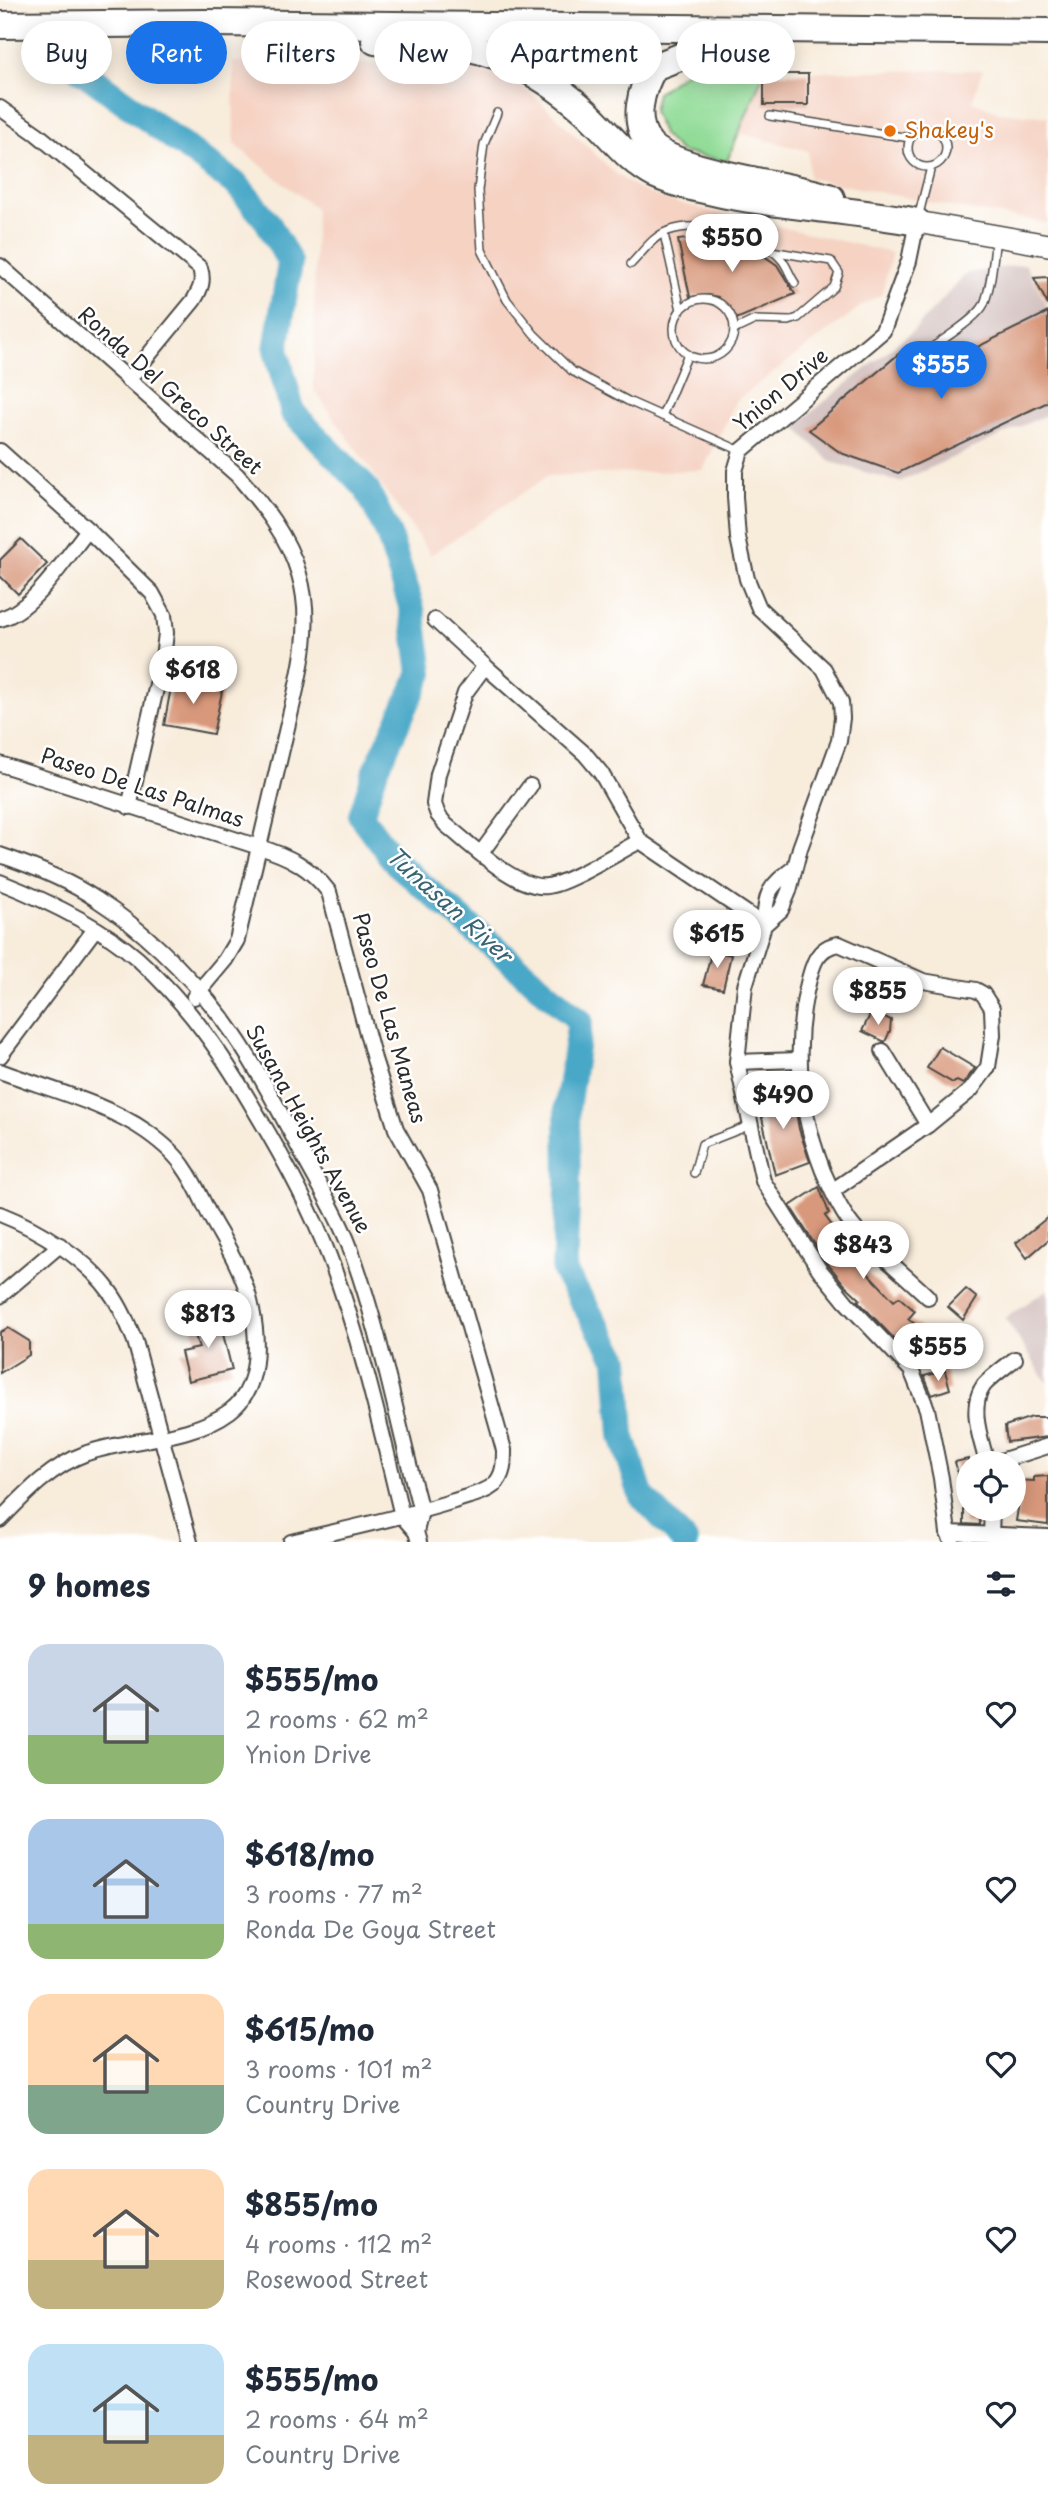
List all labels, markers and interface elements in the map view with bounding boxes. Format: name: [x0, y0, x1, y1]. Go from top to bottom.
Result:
chip: Buy: [21, 21, 112, 84]
chip: Rent: [126, 21, 227, 84]
chip: Filters: [241, 21, 360, 84]
chip: New: [374, 21, 472, 84]
chip: Apartment: [486, 21, 662, 84]
chip: House: [676, 21, 795, 84]
place label: Shakey's: [904, 113, 994, 145]
marker: Shakey's: [882, 123, 898, 139]
pin: $550: [691, 215, 773, 274]
text: $550: [702, 219, 762, 254]
street label: Ronda Del Greco Street: [72, 298, 271, 481]
street label: Ynion Drive: [725, 339, 834, 438]
pin: $555: [900, 342, 982, 401]
text: $555: [912, 346, 970, 381]
pin: $618: [152, 646, 234, 706]
text: $618: [165, 651, 221, 686]
street label: Paseo De Las Palmas: [37, 738, 248, 834]
water label: Tunasan River: [379, 838, 524, 973]
street label: Paseo De Las Maneas: [345, 908, 436, 1127]
pin: $615: [676, 911, 758, 970]
text: $615: [689, 915, 745, 950]
pin: $855: [837, 968, 919, 1027]
text: $855: [849, 972, 907, 1007]
street label: Susana Heights Avenue: [239, 1018, 381, 1239]
pin: $490: [742, 1072, 824, 1131]
text: $490: [752, 1076, 814, 1111]
pin: $843: [822, 1222, 904, 1281]
text: $843: [833, 1226, 893, 1261]
pin: $813: [167, 1290, 249, 1350]
text: $813: [181, 1295, 235, 1330]
pin: $555: [897, 1324, 979, 1383]
text: $555: [909, 1328, 967, 1363]
map controls: [956, 1451, 1026, 1521]
button: locate: [956, 1451, 1026, 1521]
text: 9 homes: [28, 1562, 150, 1607]
icon: filters: [982, 1565, 1020, 1603]
text: $555/mo: [245, 1656, 378, 1701]
icon: home: [84, 1672, 168, 1756]
icon: heart: [982, 1695, 1020, 1733]
text: 2 rooms · 62 m²: [245, 1701, 429, 1736]
text: Ynion Drive: [245, 1736, 372, 1771]
text: $618/mo: [245, 1831, 374, 1876]
icon: home: [84, 1847, 168, 1931]
icon: heart: [982, 1870, 1020, 1908]
text: 3 rooms · 77 m²: [245, 1876, 423, 1911]
text: Ronda De Goya Street: [245, 1911, 496, 1946]
text: $615/mo: [245, 2006, 375, 2051]
icon: home: [84, 2022, 168, 2106]
icon: heart: [982, 2045, 1020, 2083]
text: 3 rooms · 101 m²: [245, 2051, 433, 2086]
text: Country Drive: [245, 2086, 401, 2121]
text: $855/mo: [245, 2181, 378, 2226]
icon: home: [84, 2197, 168, 2281]
icon: heart: [982, 2220, 1020, 2258]
text: 4 rooms · 112 m²: [245, 2226, 432, 2261]
text: Rosewood Street: [245, 2261, 428, 2296]
text: $555/mo: [245, 2356, 378, 2401]
icon: home: [84, 2372, 168, 2456]
icon: heart: [982, 2395, 1020, 2433]
text: 2 rooms · 64 m²: [245, 2401, 429, 2436]
text: Country Drive: [245, 2436, 401, 2471]

